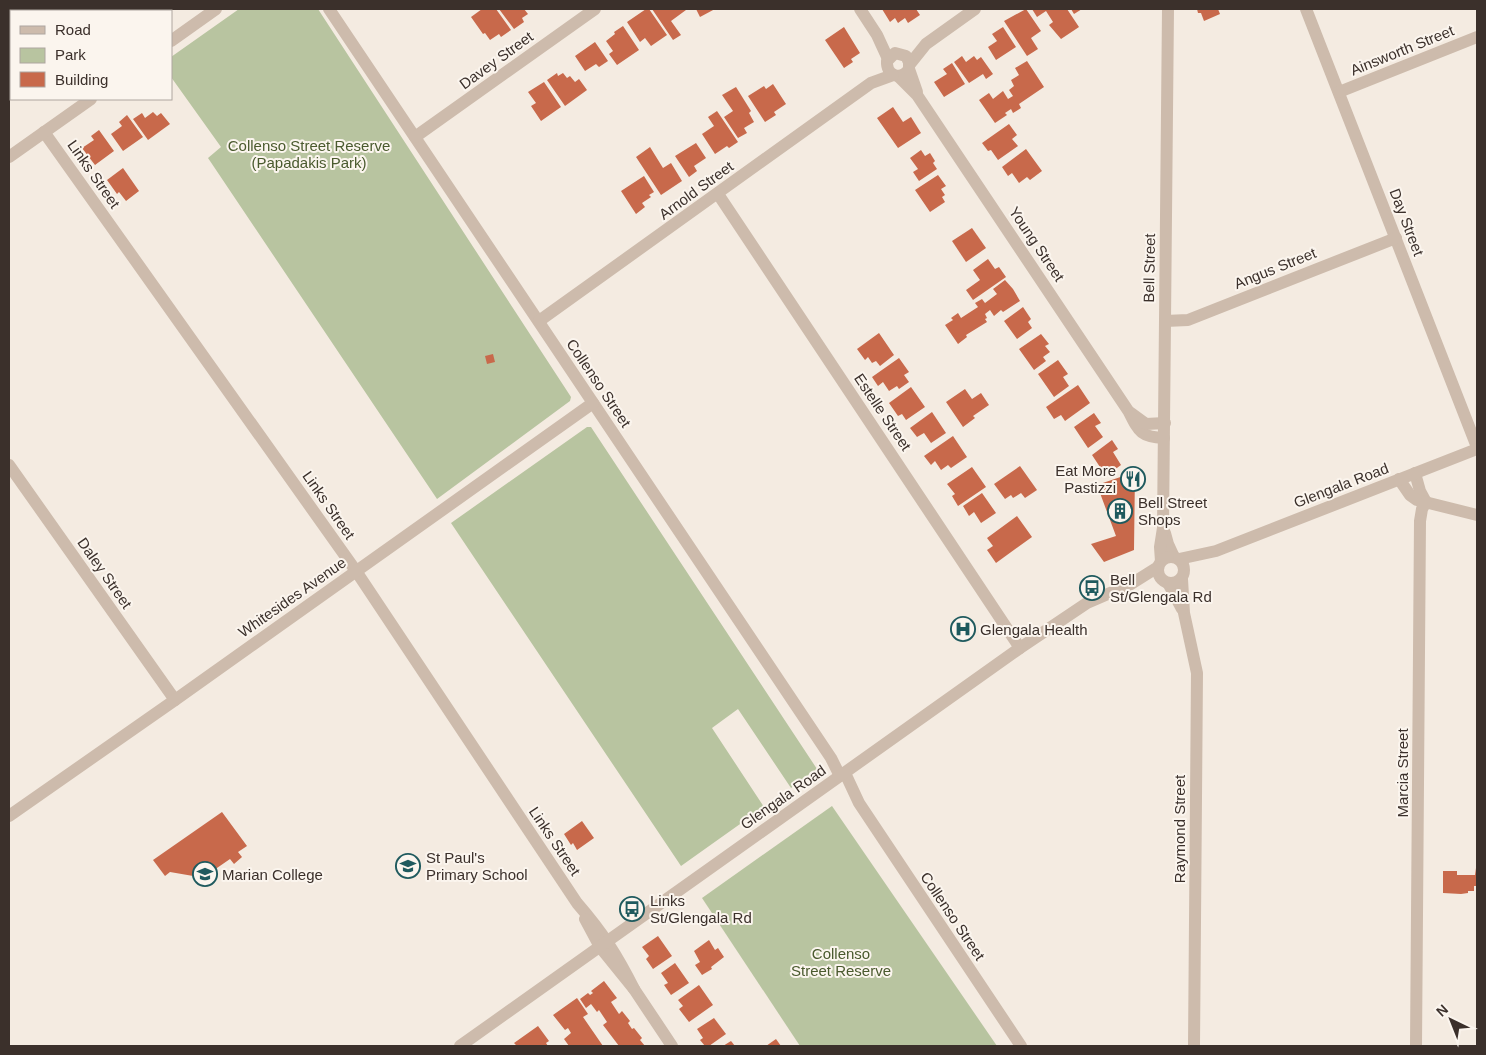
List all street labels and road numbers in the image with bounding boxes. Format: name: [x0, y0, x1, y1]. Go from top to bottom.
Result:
street label: Ainsworth Street: [1348, 21, 1457, 78]
street label: Davey Street: [456, 27, 537, 92]
street label: Links Street: [64, 137, 124, 212]
street label: Arnold Street: [656, 157, 737, 223]
street label: Day Street: [1386, 186, 1428, 259]
street label: Young Street: [1006, 204, 1069, 285]
street label: Bell Street: [1140, 232, 1158, 303]
street label: Angus Street: [1232, 244, 1319, 292]
street label: Collenso Street: [563, 336, 635, 431]
street label: Estelle Street: [851, 370, 915, 454]
street label: Glengala Road: [1291, 459, 1391, 511]
street label: Links Street: [299, 468, 359, 543]
street label: Daley Street: [74, 534, 136, 612]
street label: Whitesides Avenue: [235, 554, 349, 640]
street label: Marcia Street: [1394, 728, 1411, 818]
street label: Glengala Road: [737, 761, 829, 833]
street label: Raymond Street: [1171, 774, 1188, 883]
street label: Links Street: [526, 803, 585, 879]
street label: Collenso Street: [917, 869, 989, 964]

